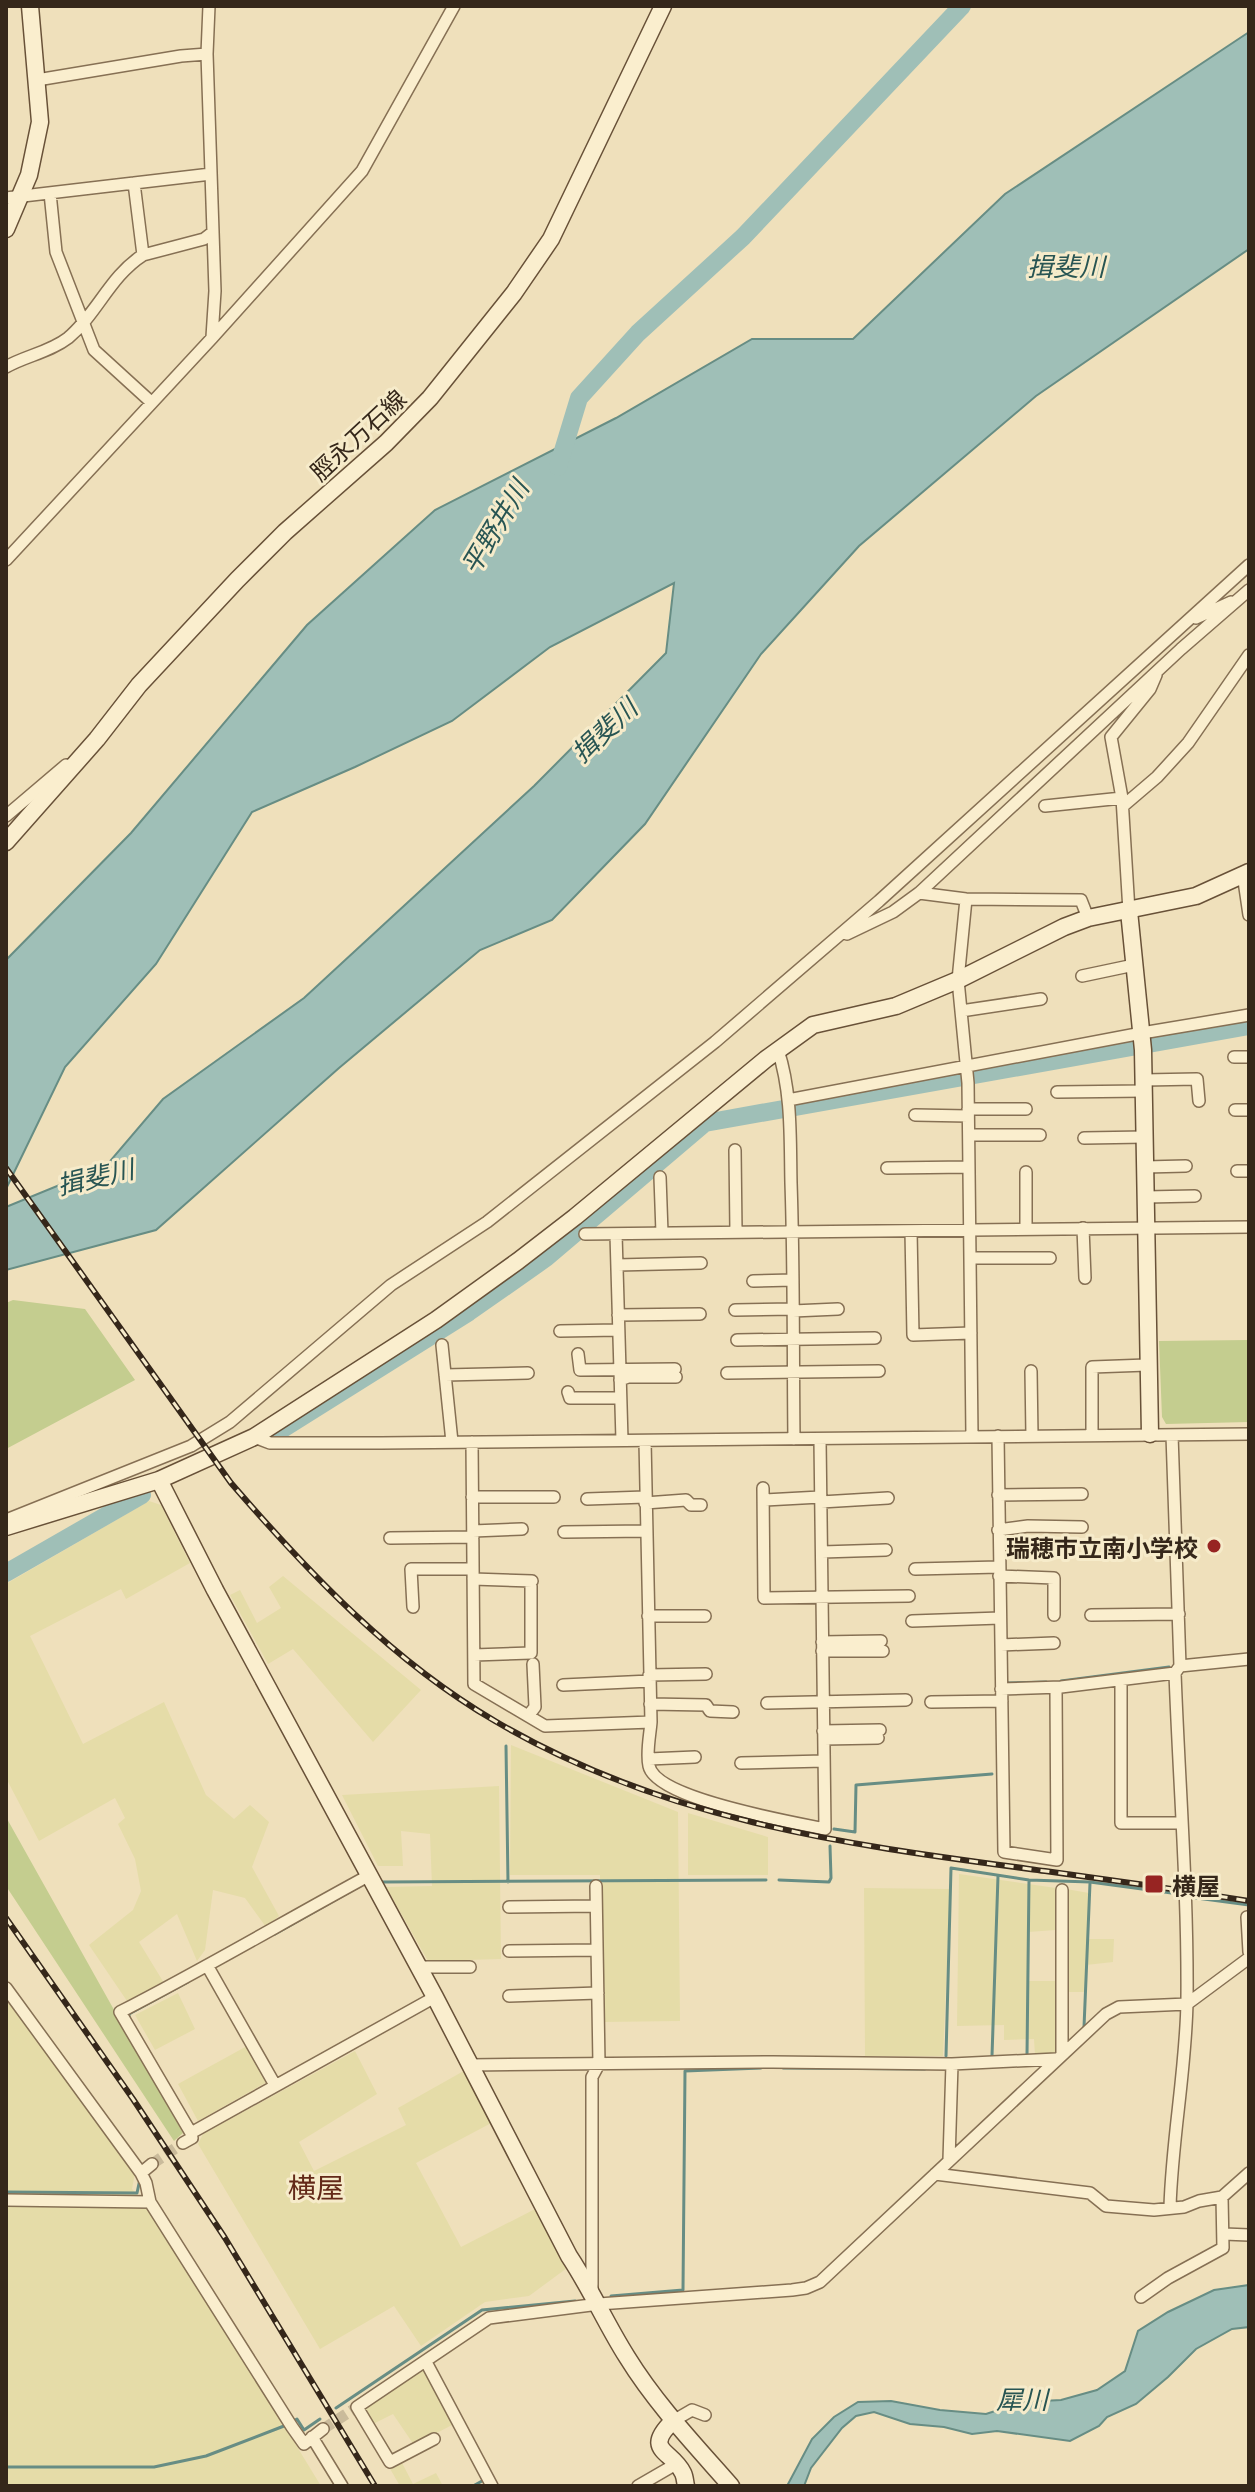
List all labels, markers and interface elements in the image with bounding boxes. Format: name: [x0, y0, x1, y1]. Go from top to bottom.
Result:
water label: 揖斐川: [1027, 246, 1108, 283]
street label: 脛永万石線: [301, 380, 413, 488]
water label: 平野井川: [450, 469, 537, 580]
water label: 揖斐川: [562, 687, 646, 769]
water label: 揖斐川: [53, 1148, 140, 1202]
place label: 瑞穂市立南小学校: [1006, 1529, 1198, 1564]
marker: 瑞穂市立南小学校: [1205, 1537, 1223, 1555]
place label: 横屋: [1172, 1867, 1220, 1902]
marker: 横屋: [1143, 1873, 1165, 1895]
district label: 横屋: [288, 2166, 344, 2206]
water label: 犀川: [996, 2379, 1051, 2416]

